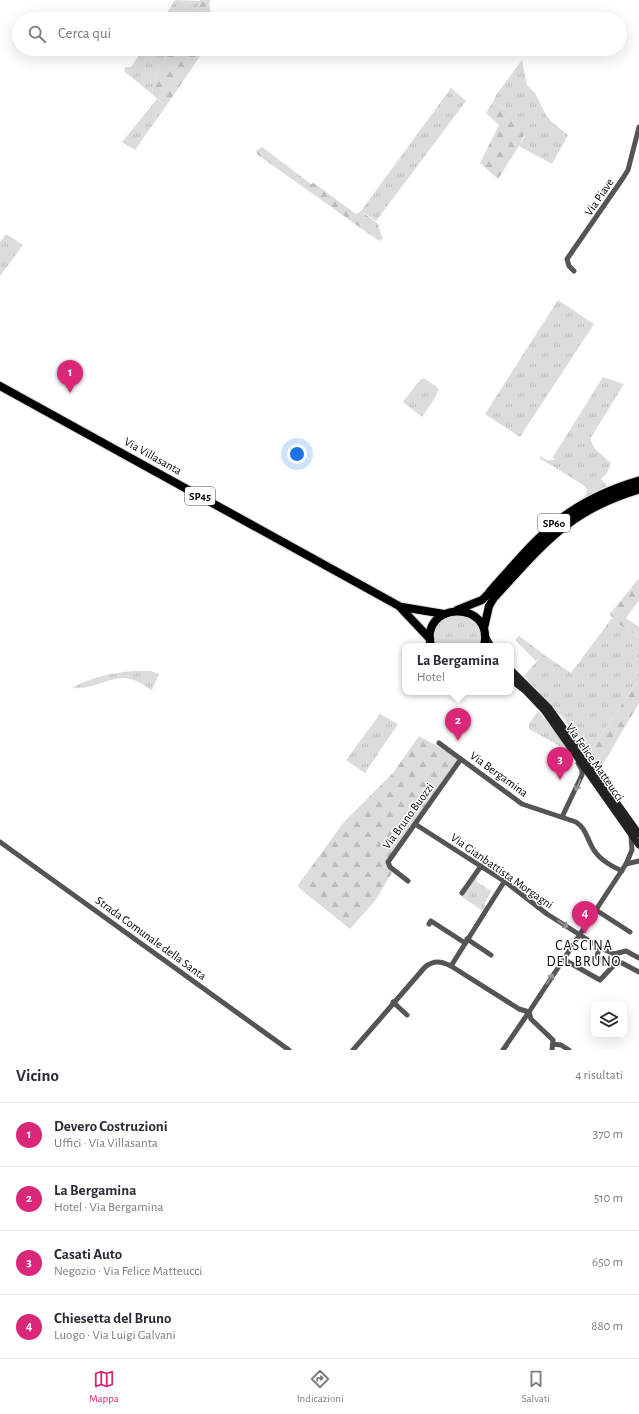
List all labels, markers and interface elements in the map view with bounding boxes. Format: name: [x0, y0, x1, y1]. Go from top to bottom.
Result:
search box: [12, 12, 627, 56]
icon: search: [26, 23, 48, 45]
text: Cerca qui: [58, 26, 111, 41]
street label: Via Piave: [582, 176, 616, 218]
pin: 1: [57, 360, 83, 393]
street label: Via Villasanta: [122, 435, 184, 477]
your location: [287, 444, 307, 464]
road number: SP45: [185, 487, 215, 505]
road number: SP60: [538, 514, 570, 532]
popup: [402, 643, 514, 695]
text: La Bergamina: [417, 653, 499, 668]
text: Hotel: [417, 671, 445, 684]
pin: 2: [445, 708, 471, 741]
street label: Via Felice Matteucci: [564, 721, 626, 803]
pin: 3: [547, 747, 573, 780]
street label: Via Bergamina: [468, 749, 531, 799]
one-way arrow: [573, 778, 581, 790]
street label: Via Bruno Buozzi: [380, 781, 436, 851]
street label: Via Gianbattista Morgagni: [449, 831, 555, 911]
street label: Strada Comunale della Santa: [93, 894, 209, 982]
pin: 4: [572, 901, 598, 934]
one-way arrow: [557, 921, 569, 929]
district label: CASCINA DEL BRUNO: [547, 939, 621, 969]
one-way arrow: [547, 973, 555, 985]
map controls: [591, 1002, 627, 1038]
button: layers: [591, 1002, 627, 1038]
text: Vicino: [16, 1067, 59, 1084]
text: 4 risultati: [575, 1069, 623, 1082]
text: Devero Costruzioni: [54, 1119, 168, 1134]
text: 1: [27, 1128, 31, 1141]
text: 370 m: [593, 1128, 623, 1141]
text: Uffici · Via Villasanta: [54, 1137, 158, 1150]
text: La Bergamina: [54, 1183, 136, 1198]
text: 2: [26, 1192, 32, 1205]
text: 510 m: [594, 1192, 623, 1205]
text: Hotel · Via Bergamina: [54, 1201, 163, 1214]
text: Casati Auto: [54, 1247, 122, 1262]
text: 3: [26, 1256, 32, 1269]
text: 650 m: [592, 1256, 623, 1269]
text: Negozio · Via Felice Matteucci: [54, 1265, 202, 1278]
text: Chiesetta del Bruno: [54, 1311, 171, 1326]
text: 4: [26, 1320, 32, 1333]
text: 880 m: [591, 1320, 623, 1333]
text: Luogo · Via Luigi Galvani: [54, 1329, 176, 1342]
tab: Mappa: [89, 1368, 119, 1405]
tab: Indicazioni: [297, 1368, 344, 1405]
tab: Salvati: [522, 1368, 550, 1405]

